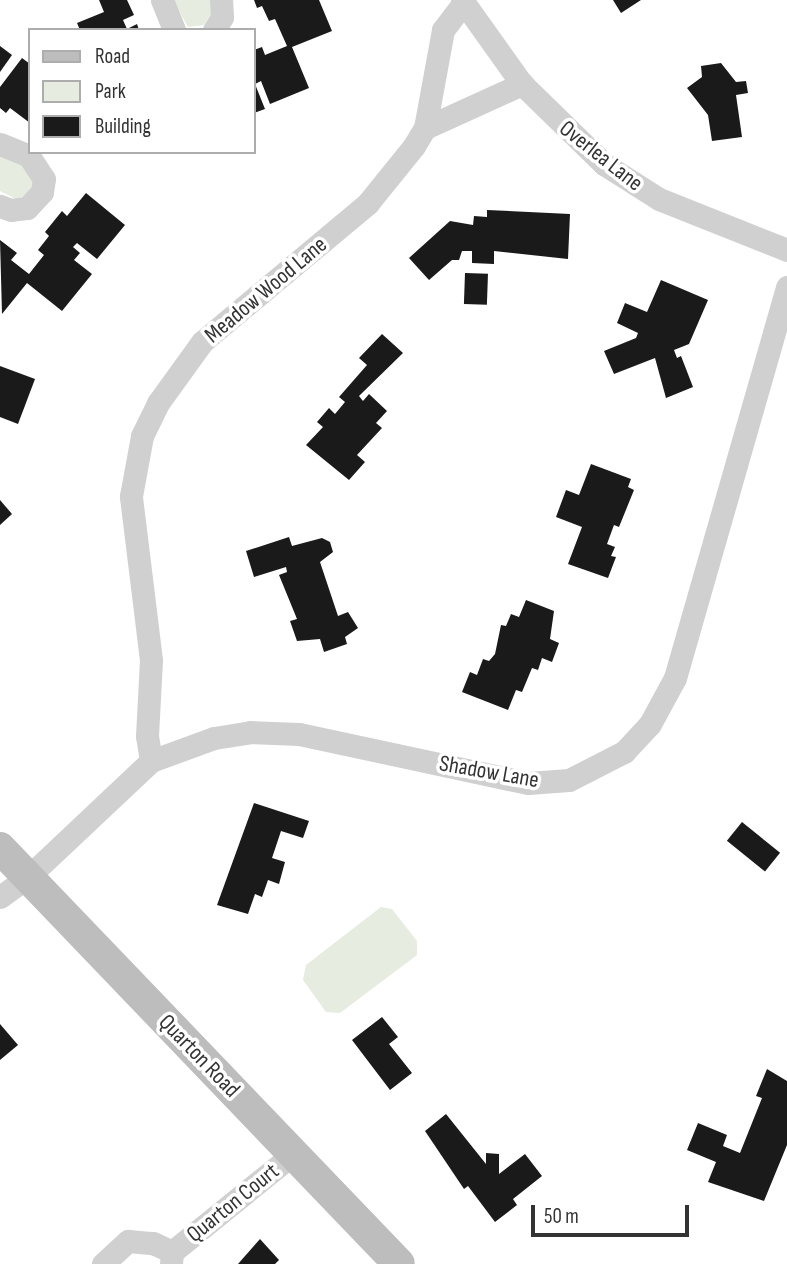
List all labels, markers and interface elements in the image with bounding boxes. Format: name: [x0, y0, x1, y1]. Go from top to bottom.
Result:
legend: [28, 28, 256, 154]
text: Road: [95, 44, 130, 69]
text: Park: [95, 79, 126, 104]
text: Building: [95, 114, 151, 139]
street label: Overlea Lane: [554, 115, 648, 197]
street label: Meadow Wood Lane: [199, 231, 333, 349]
street label: Shadow Lane: [437, 750, 541, 794]
street label: Quarton Road: [153, 1009, 245, 1103]
street label: Quarton Court: [181, 1157, 285, 1249]
scale bar: [535, 1190, 692, 1234]
text: 50 m: [544, 1204, 579, 1229]

